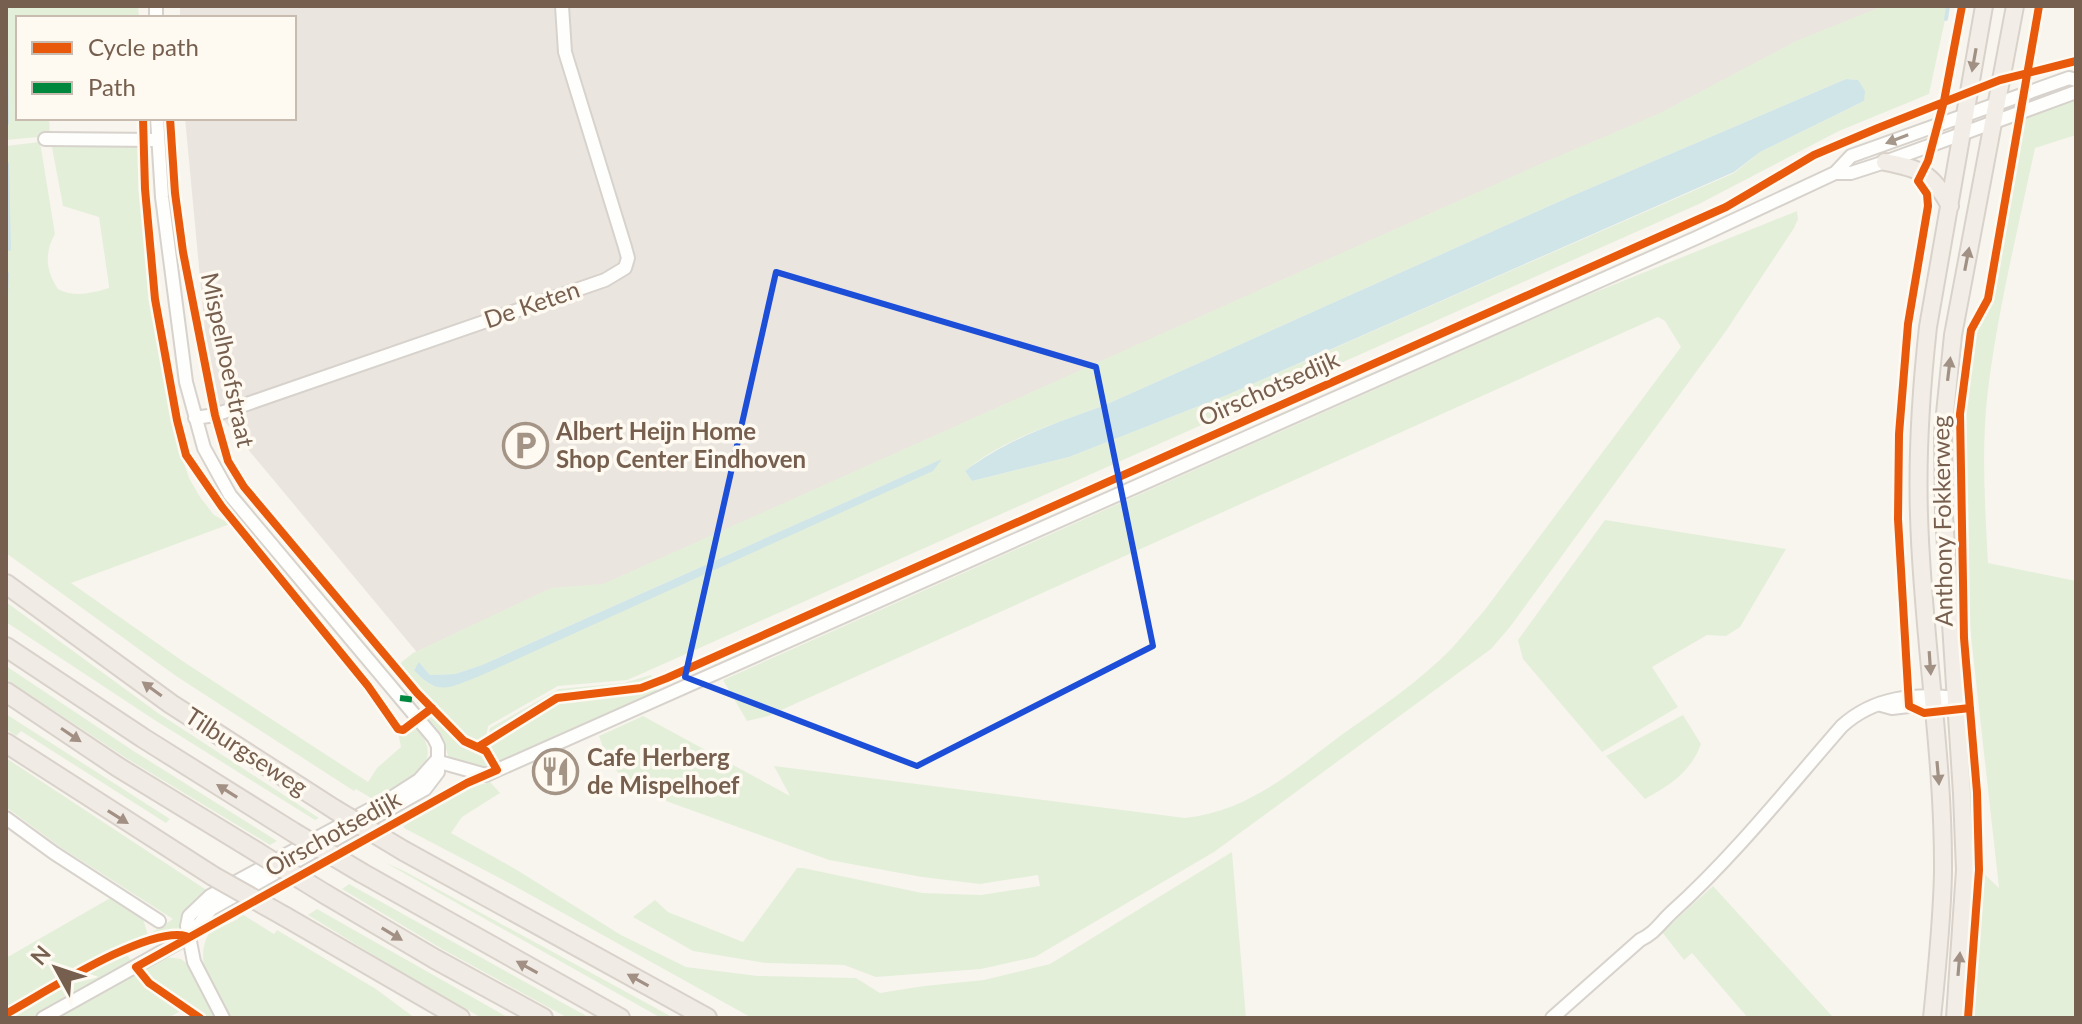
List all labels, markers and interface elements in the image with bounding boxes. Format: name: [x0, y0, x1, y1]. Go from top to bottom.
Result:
legend: [16, 16, 296, 120]
text: Cycle path: [88, 32, 199, 61]
one-way arrow: [1967, 48, 1979, 73]
text: Path: [88, 72, 136, 101]
one-way arrow: [1885, 133, 1909, 146]
one-way arrow: [1961, 246, 1974, 271]
street label: Mispelhoefstraat: [196, 270, 261, 450]
street label: De Keten: [480, 274, 583, 333]
street label: Oirschotsedijk: [1194, 343, 1344, 432]
one-way arrow: [1942, 356, 1955, 381]
street label: Anthony Fokkerweg: [1925, 415, 1958, 627]
place label: Albert Heijn Home Shop Center Eindhoven: [555, 416, 806, 473]
parking icon: Albert Heijn Home Shop Center Eindhoven: [501, 422, 549, 470]
one-way arrow: [1924, 651, 1937, 676]
one-way arrow: [141, 682, 162, 698]
street label: Tilburgseweg: [180, 700, 313, 801]
one-way arrow: [60, 727, 81, 742]
place label: Cafe Herberg de Mispelhoef: [587, 742, 740, 799]
restaurant icon: Cafe Herberg de Mispelhoef: [532, 748, 580, 796]
one-way arrow: [1932, 761, 1945, 786]
street label: Oirschotsedijk: [259, 783, 406, 882]
one-way arrow: [216, 784, 238, 798]
one-way arrow: [107, 809, 129, 823]
one-way arrow: [381, 927, 403, 941]
north arrow: [16, 928, 96, 1008]
text: N: [25, 940, 56, 970]
one-way arrow: [1953, 951, 1966, 976]
one-way arrow: [516, 960, 538, 974]
one-way arrow: [627, 974, 650, 987]

